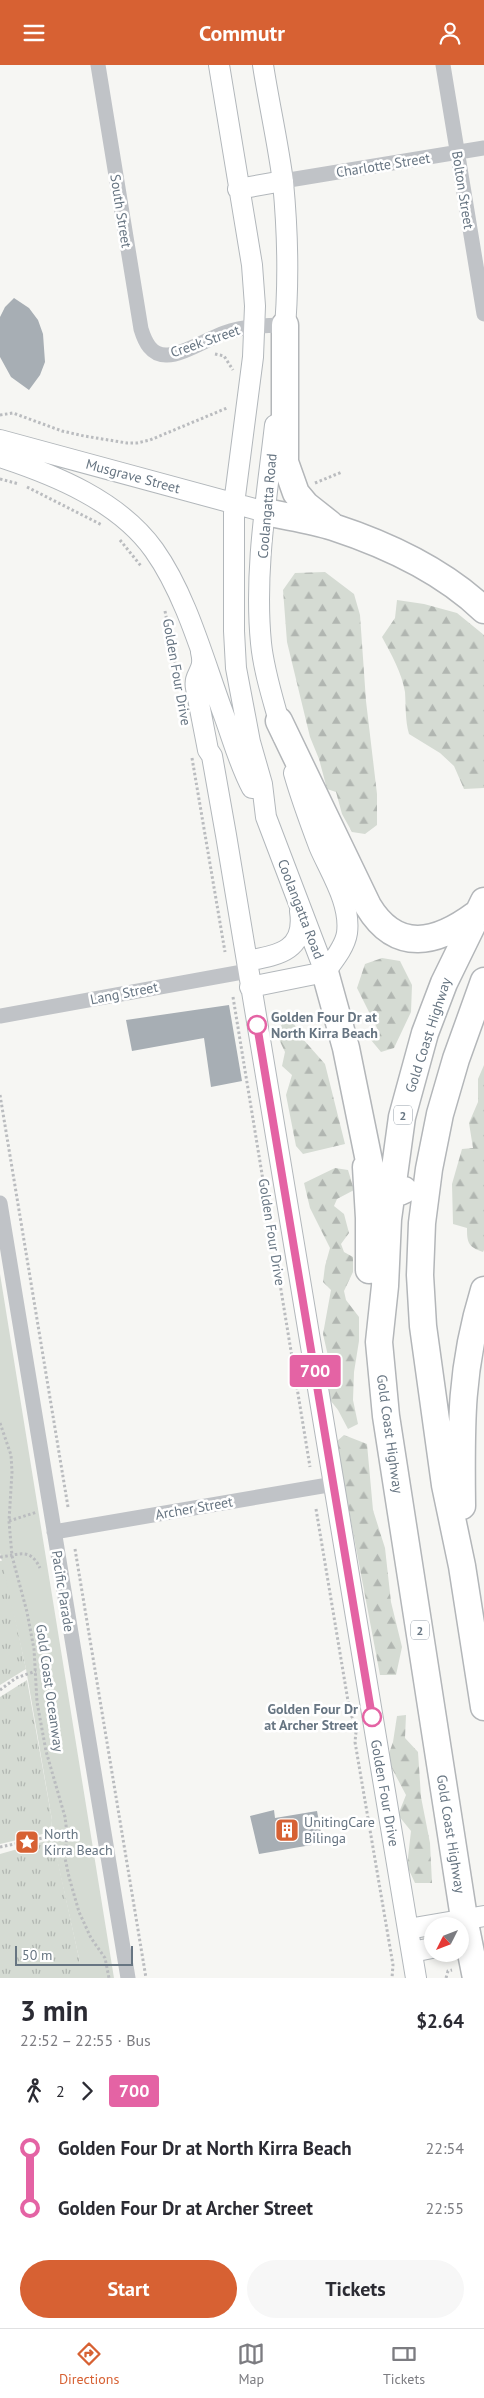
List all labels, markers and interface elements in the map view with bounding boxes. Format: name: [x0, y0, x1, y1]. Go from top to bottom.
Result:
icon: menu: [20, 19, 48, 47]
text: Commutr: [199, 19, 285, 47]
icon: person: [436, 19, 464, 47]
street label: Charlotte Street: [335, 149, 432, 181]
street label: Bolton Street: [448, 150, 478, 231]
street label: South Street: [106, 173, 136, 249]
street label: Creek Street: [168, 321, 242, 361]
street label: Coolangatta Road: [253, 453, 281, 559]
street label: Musgrave Street: [84, 455, 182, 497]
street label: Golden Four Drive: [159, 617, 195, 727]
street label: Coolangatta Road: [274, 857, 328, 961]
street label: Gold Coast Highway: [401, 975, 455, 1095]
street label: Lang Street: [89, 978, 160, 1008]
place label: Golden Four Dr at North Kirra Beach: [271, 1008, 378, 1042]
marker: Golden Four Dr at North Kirra Beach: [247, 1015, 267, 1035]
road number: 2: [394, 1105, 412, 1125]
street label: Golden Four Drive: [255, 1177, 289, 1287]
line badge: 700: [286, 1355, 344, 1387]
text: 700: [300, 1359, 330, 1382]
street label: Gold Coast Highway: [373, 1373, 407, 1495]
street label: Archer Street: [154, 1492, 234, 1524]
street label: Pacific Parade: [48, 1549, 78, 1633]
road number: 2: [411, 1621, 429, 1639]
street label: Gold Coast Oceanway: [32, 1623, 68, 1753]
place label: Golden Four Dr at Archer Street: [264, 1700, 358, 1734]
marker: Golden Four Dr at Archer Street: [362, 1707, 382, 1727]
street label: Golden Four Drive: [367, 1738, 403, 1848]
street label: Gold Coast Highway: [433, 1773, 469, 1895]
place label: UnitingCare Bilinga: [304, 1813, 375, 1847]
building icon: UnitingCare Bilinga: [274, 1817, 300, 1843]
place label: North Kirra Beach: [44, 1825, 113, 1859]
place icon: North Kirra Beach: [14, 1829, 40, 1855]
north arrow: [424, 1917, 469, 1963]
map controls: [424, 1917, 469, 1962]
scale bar: [15, 1943, 132, 1966]
text: 50 m: [22, 1946, 52, 1964]
text: 3 min: [20, 1992, 88, 2029]
text: $2.64: [416, 2009, 464, 2033]
text: 22:52 – 22:55 · Bus: [20, 2030, 151, 2050]
icon: walk: [20, 2077, 48, 2105]
icon: forward: [73, 2077, 101, 2105]
text: 700: [119, 2079, 149, 2102]
text: 2: [56, 2081, 65, 2101]
text: Golden Four Dr at North Kirra Beach: [58, 2136, 352, 2160]
text: 22:54: [426, 2138, 464, 2158]
text: Golden Four Dr at Archer Street: [58, 2196, 313, 2220]
text: 22:55: [426, 2198, 464, 2218]
button: Start: [20, 2260, 237, 2318]
button: Tickets: [247, 2260, 464, 2318]
tab: Directions: [59, 2340, 119, 2388]
tab: Map: [237, 2340, 265, 2388]
tab: Tickets: [383, 2340, 425, 2388]

